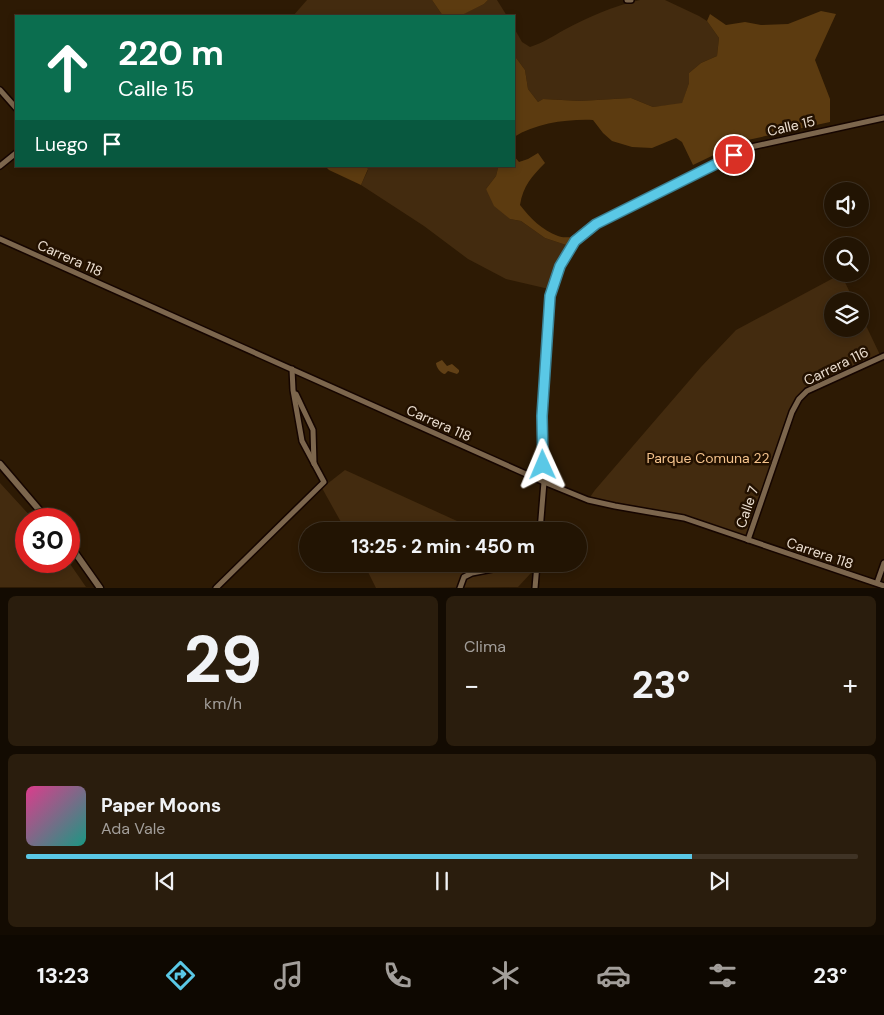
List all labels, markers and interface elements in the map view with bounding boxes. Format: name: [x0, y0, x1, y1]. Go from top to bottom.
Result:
text: 220 m: [118, 30, 224, 76]
icon: ahead: [35, 35, 100, 100]
text: Calle 15: [118, 74, 194, 103]
street label: Calle 15: [765, 112, 817, 140]
icon: arrive: [98, 130, 126, 158]
text: Luego: [35, 132, 88, 157]
pin: [713, 134, 755, 176]
icon: arrive: [720, 141, 748, 169]
map controls: [824, 182, 869, 337]
button: sound: [824, 182, 869, 227]
street label: Carrera 118: [35, 236, 105, 280]
button: search: [824, 237, 869, 282]
button: layers: [824, 292, 869, 337]
street label: Carrera 116: [801, 343, 871, 389]
street label: Carrera 118: [404, 401, 474, 445]
position arrow: [516, 438, 568, 490]
park label: Parque Comuna 22: [646, 449, 770, 467]
street label: Calle 7: [731, 484, 763, 530]
speed limit sign: 30: [15, 508, 80, 573]
street label: Carrera 118: [784, 533, 856, 573]
text: 13:25 · 2 min · 450 m: [351, 534, 535, 559]
text: 29: [184, 618, 262, 702]
text: Clima: [464, 636, 506, 657]
text: 23°: [632, 660, 690, 710]
text: −: [464, 667, 479, 704]
text: +: [843, 667, 858, 704]
text: km/h: [204, 693, 242, 714]
text: Paper Moons: [101, 793, 221, 818]
text: Ada Vale: [101, 818, 165, 839]
icon: previous: [151, 867, 179, 895]
icon: pause: [428, 867, 456, 895]
icon: next: [705, 867, 733, 895]
icon: directions: [163, 958, 198, 993]
icon: music: [271, 958, 306, 993]
icon: phone: [380, 958, 415, 993]
icon: climate: [488, 958, 523, 993]
icon: car: [596, 958, 631, 993]
icon: filters: [705, 958, 740, 993]
text: 13:23: [37, 961, 90, 990]
text: 23°: [813, 961, 847, 990]

